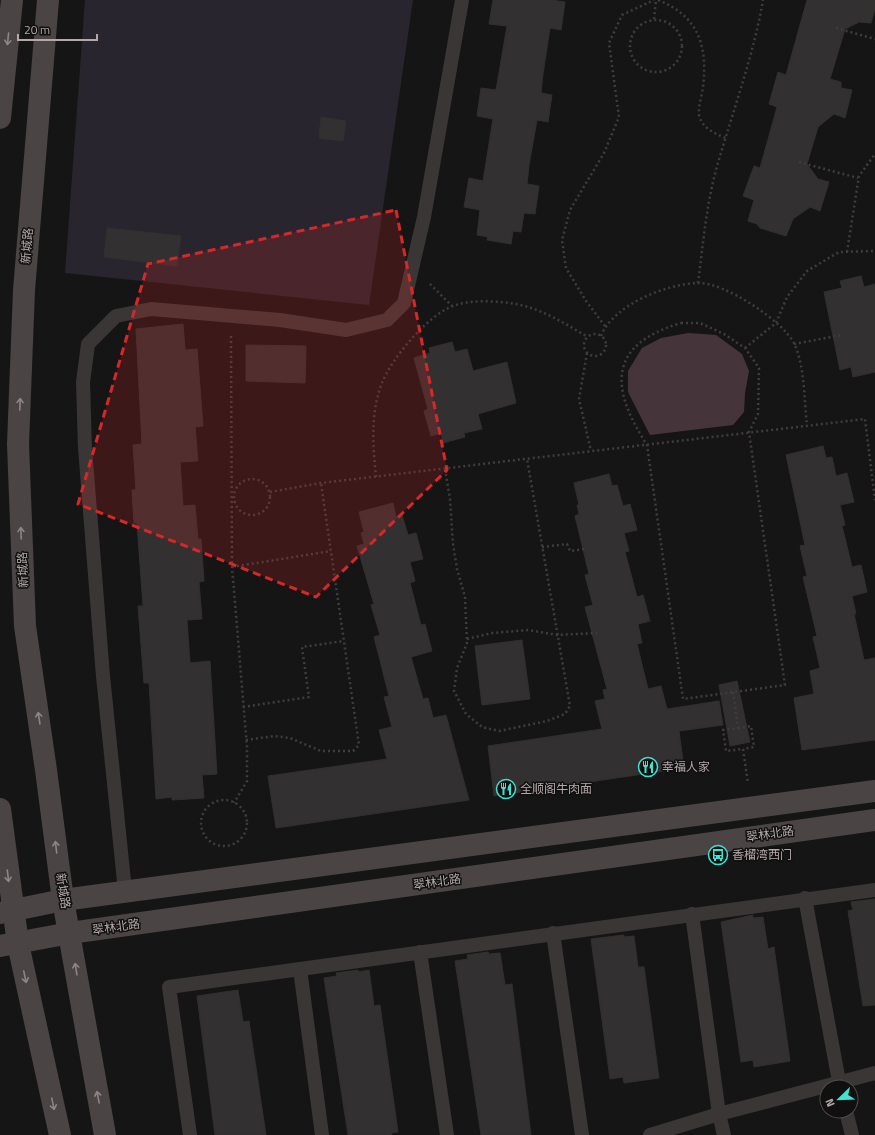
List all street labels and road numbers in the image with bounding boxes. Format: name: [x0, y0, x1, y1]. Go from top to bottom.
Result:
street label: 新城路: [15, 227, 38, 265]
street label: 新城路: [12, 552, 33, 588]
street label: 翠林北路: [745, 821, 795, 846]
street label: 翠林北路: [412, 869, 462, 894]
street label: 新城路: [51, 872, 76, 910]
street label: 翠林北路: [91, 914, 141, 939]

